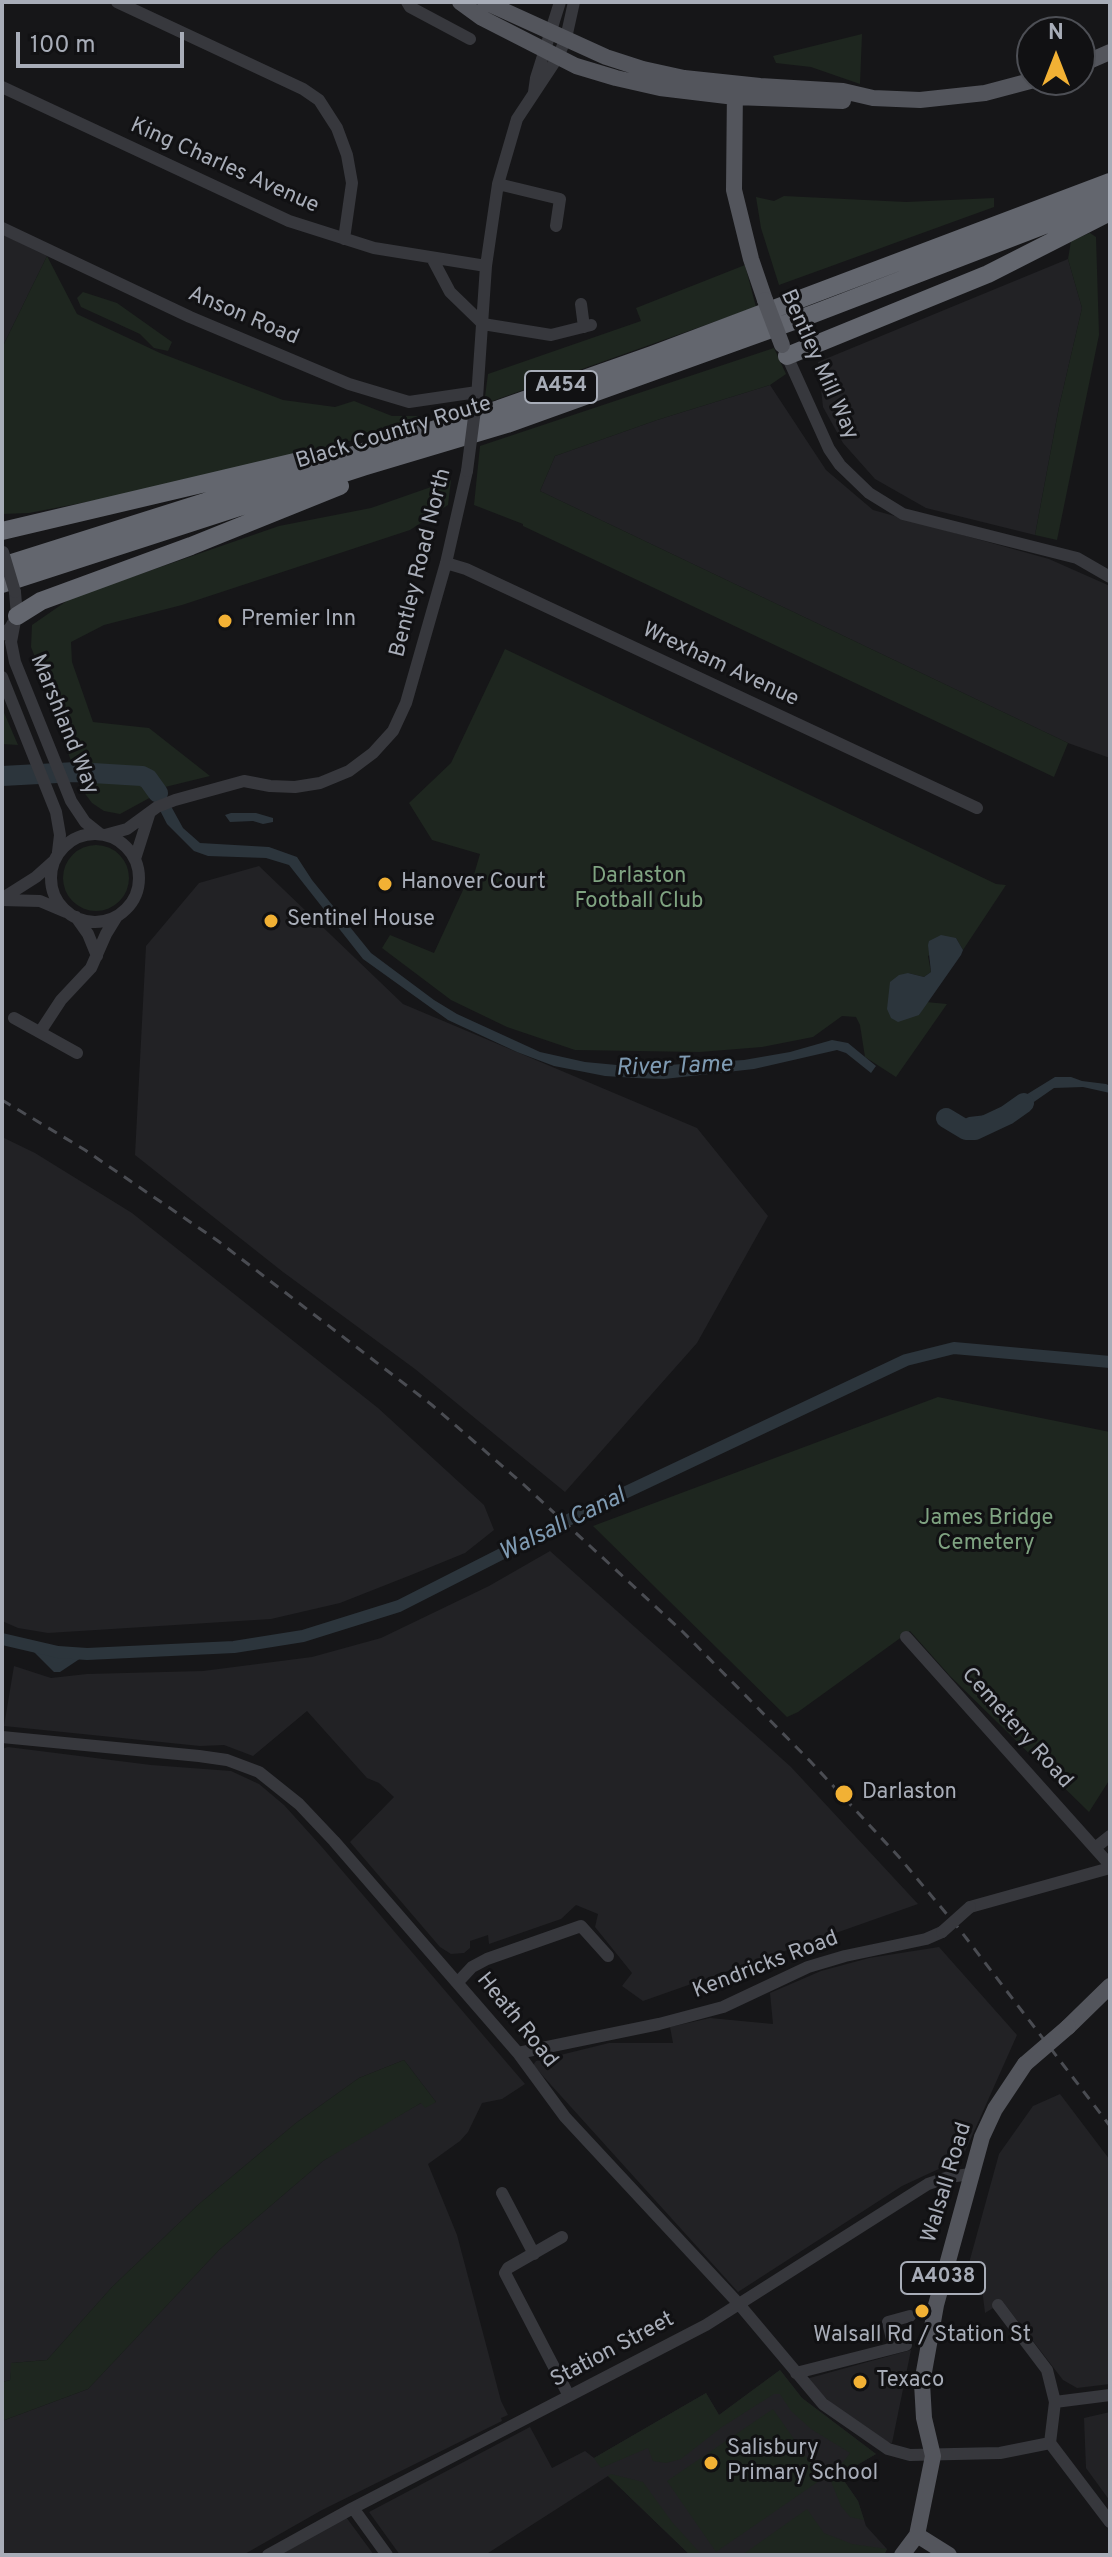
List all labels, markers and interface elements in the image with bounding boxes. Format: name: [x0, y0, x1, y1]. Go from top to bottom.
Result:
scale bar: [20, 16, 188, 66]
north arrow: [1016, 16, 1096, 96]
text: N: [1048, 20, 1064, 47]
text: 100 m: [30, 31, 96, 61]
street label: King Charles Avenue: [126, 113, 322, 221]
street label: Anson Road: [183, 282, 303, 352]
street label: Bentley Mill Way: [773, 286, 863, 444]
road number: A454: [525, 371, 597, 403]
street label: Black Country Route: [293, 392, 495, 476]
street label: Bentley Road North: [386, 466, 458, 660]
place label: Premier Inn: [241, 608, 356, 634]
marker: Premier Inn: [216, 612, 234, 630]
street label: Wrexham Avenue: [638, 618, 802, 714]
street label: Marshland Way: [23, 651, 103, 799]
park label: Darlaston Football Club: [575, 865, 703, 916]
place label: Hanover Court: [401, 871, 546, 897]
marker: Hanover Court: [376, 875, 394, 893]
place label: Sentinel House: [287, 908, 435, 934]
marker: Sentinel House: [262, 912, 280, 930]
water label: River Tame: [615, 1052, 733, 1084]
water label: Walsall Canal: [495, 1483, 631, 1569]
park label: James Bridge Cemetery: [919, 1507, 1053, 1558]
street label: Cemetery Road: [955, 1663, 1077, 1795]
place label: Darlaston: [862, 1781, 957, 1807]
marker: Darlaston: [833, 1783, 855, 1805]
street label: Kendricks Road: [689, 1926, 843, 2006]
street label: Heath Road: [470, 1968, 562, 2074]
street label: Walsall Road: [917, 2120, 979, 2246]
road number: A4038: [901, 2262, 985, 2294]
marker: Walsall Rd / Station St: [913, 2302, 931, 2320]
street label: Station Street: [547, 2307, 679, 2395]
place label: Walsall Rd / Station St: [813, 2324, 1031, 2350]
place label: Texaco: [876, 2369, 944, 2395]
marker: Texaco: [851, 2373, 869, 2391]
place label: Salisbury Primary School: [727, 2437, 878, 2488]
marker: Salisbury Primary School: [702, 2454, 720, 2472]

